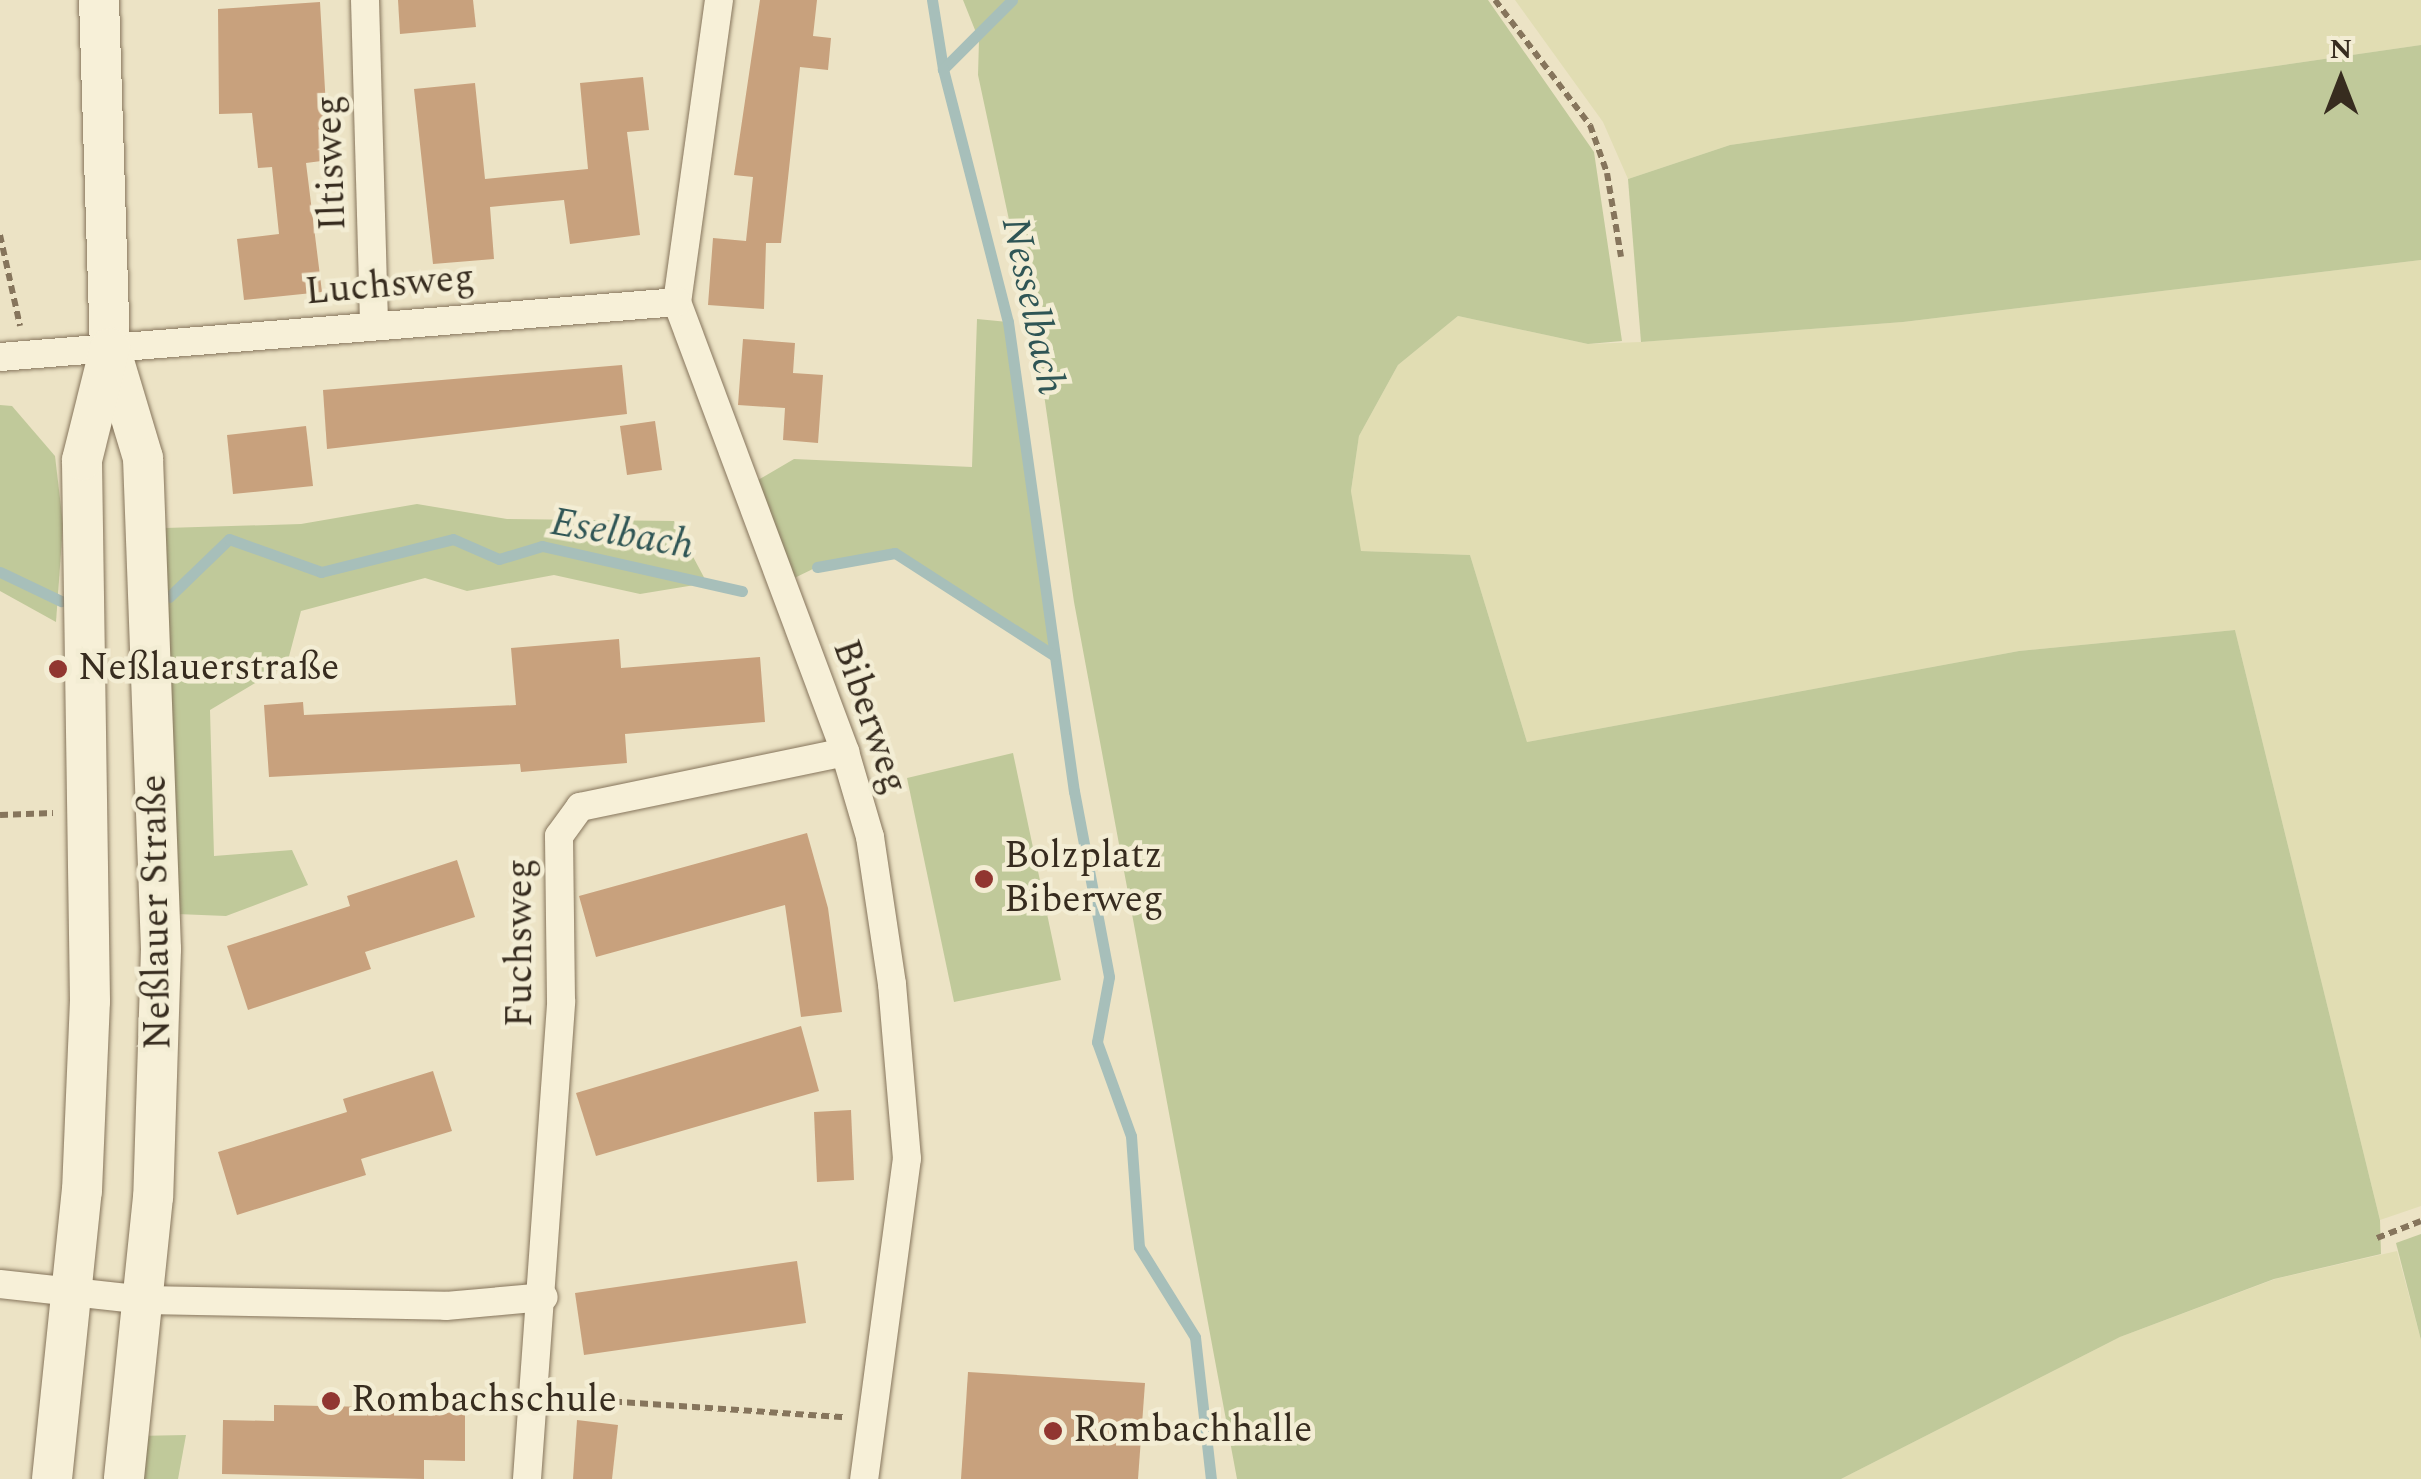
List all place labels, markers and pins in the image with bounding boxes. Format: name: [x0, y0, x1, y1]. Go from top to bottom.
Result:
place label: Neßlauerstraße: [78, 646, 339, 692]
marker: Neßlauerstraße: [47, 658, 69, 680]
place label: Bolzplatz Biberweg: [1004, 834, 1164, 924]
marker: Bolzplatz Biberweg: [973, 868, 995, 890]
place label: Rombachschule: [351, 1378, 617, 1424]
marker: Rombachschule: [320, 1390, 342, 1412]
place label: Rombachhalle: [1073, 1408, 1312, 1454]
marker: Rombachhalle: [1042, 1420, 1064, 1442]

